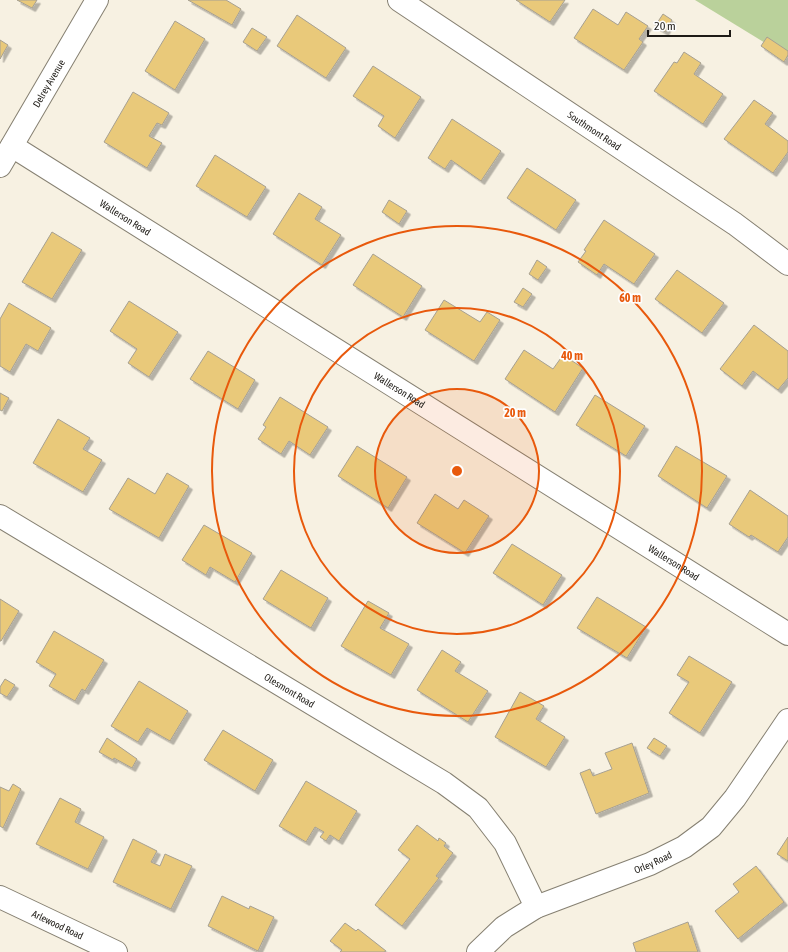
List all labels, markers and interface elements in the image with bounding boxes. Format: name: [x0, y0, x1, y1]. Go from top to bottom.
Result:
scale bar: [648, 12, 730, 38]
text: 20 m: [654, 19, 676, 33]
street label: Delrey Avenue: [30, 57, 67, 109]
street label: Southmont Road: [566, 109, 623, 152]
street label: Wallerson Road: [98, 197, 153, 238]
text: 60 m: [619, 291, 641, 305]
text: 40 m: [560, 349, 583, 363]
street label: Wallerson Road: [372, 370, 427, 410]
text: 20 m: [504, 406, 526, 420]
centre of rings: [450, 464, 464, 478]
street label: Wallerson Road: [647, 542, 702, 583]
street label: Olesmont Road: [263, 671, 317, 710]
street label: Orley Road: [632, 848, 674, 875]
street label: Arlewood Road: [30, 908, 85, 941]

